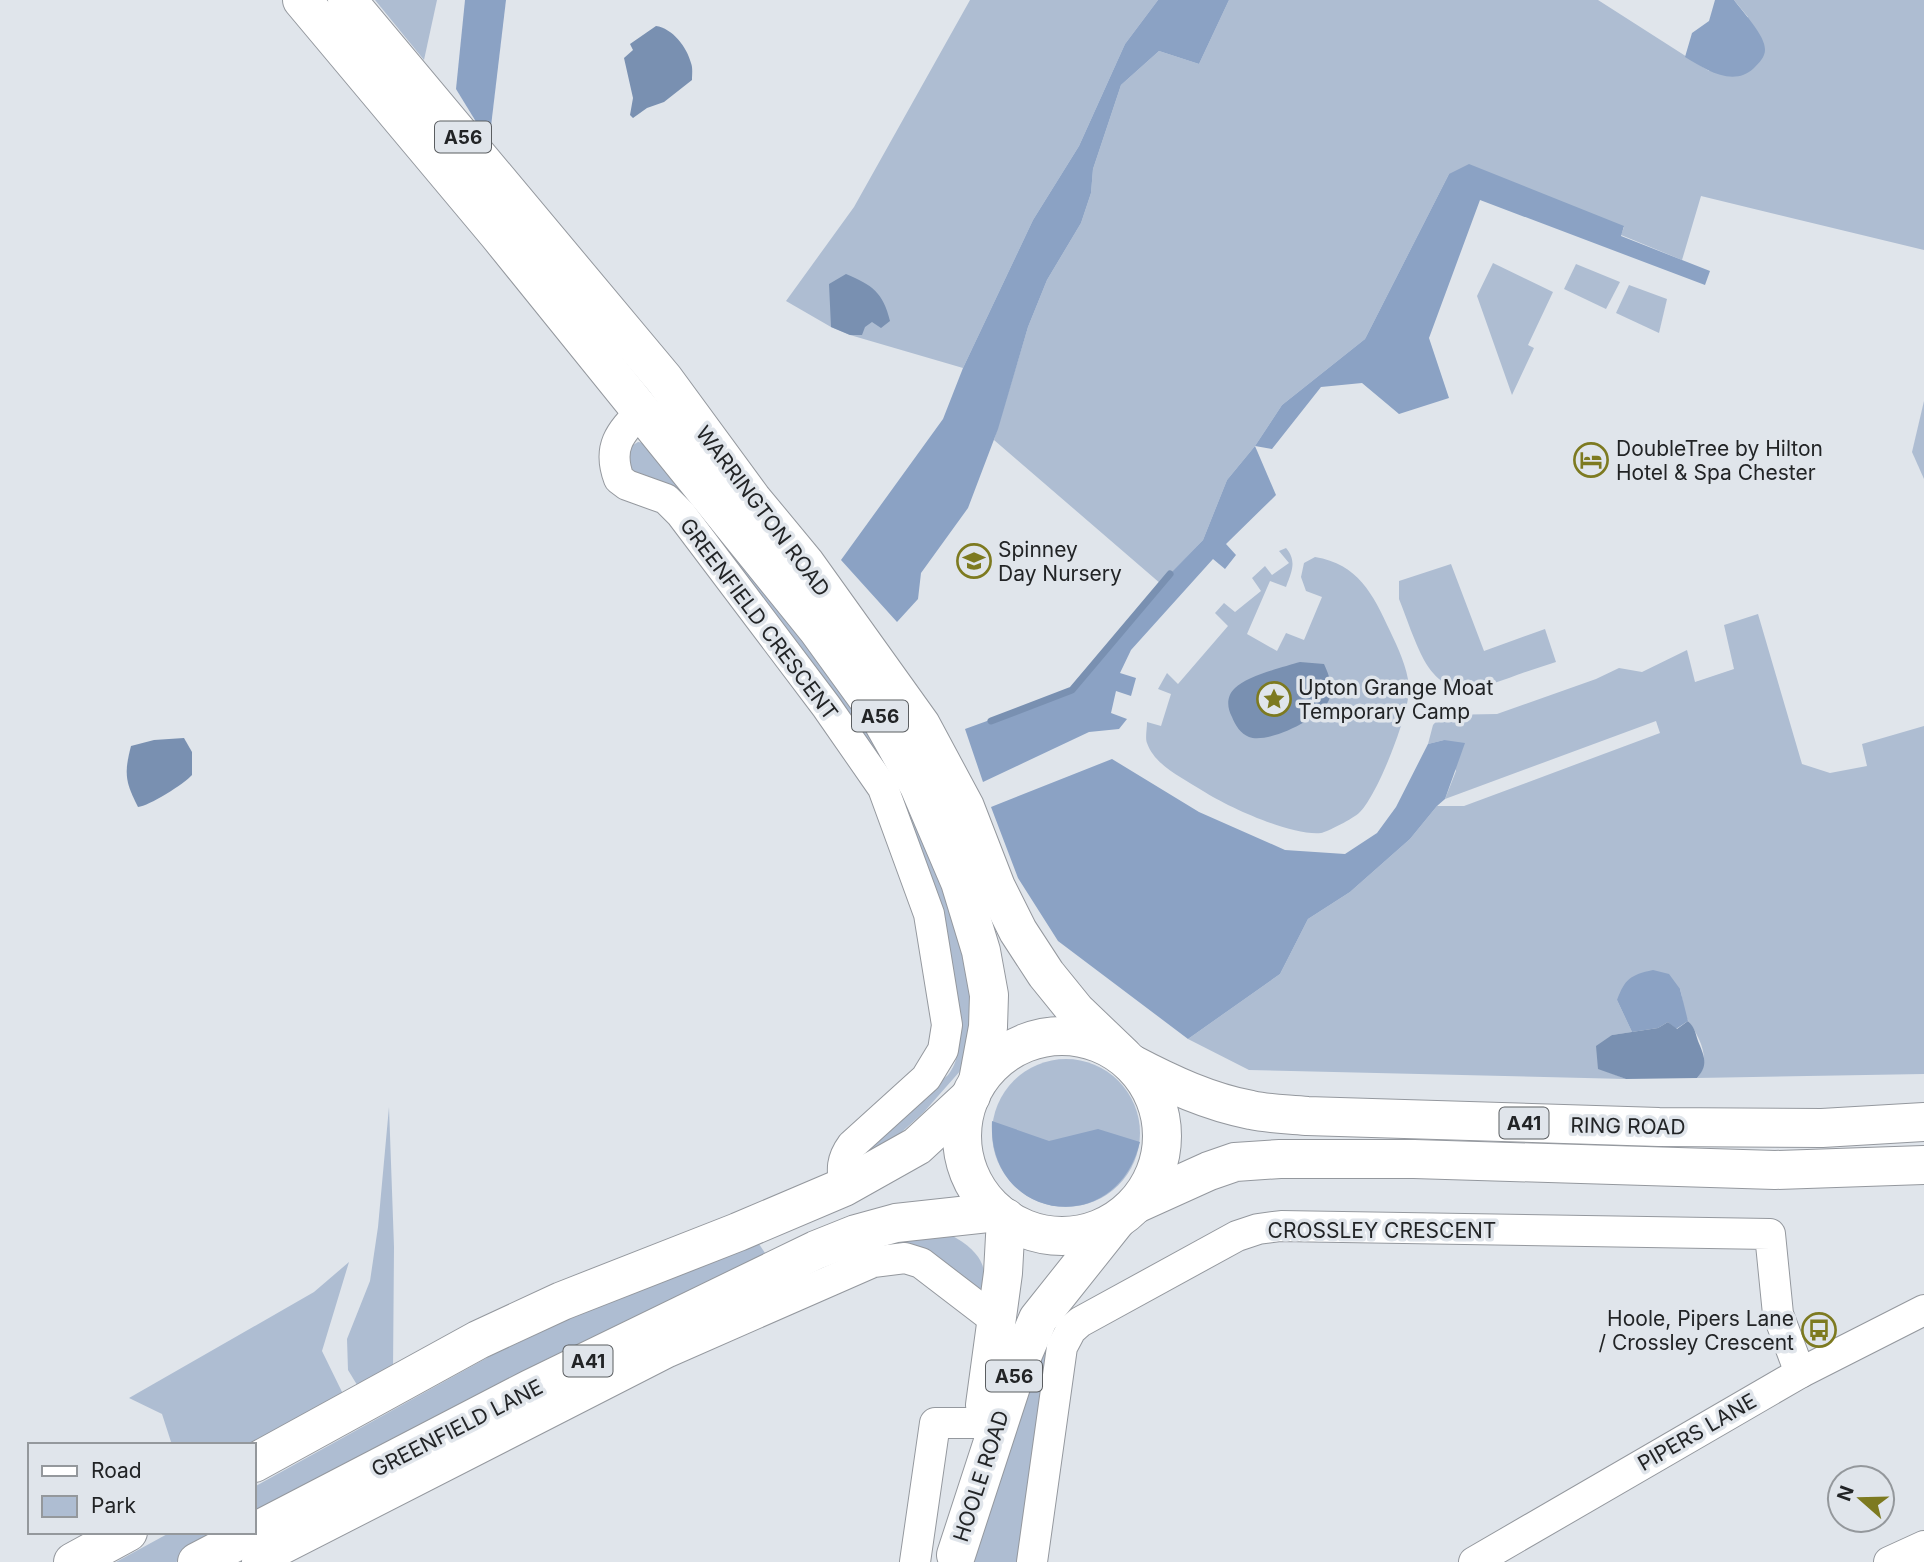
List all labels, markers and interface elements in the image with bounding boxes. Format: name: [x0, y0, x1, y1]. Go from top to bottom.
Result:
road number: A56: [435, 122, 491, 153]
street label: WARRINGTON ROAD: [691, 421, 835, 601]
place label: DoubleTree by Hilton Hotel & Spa Chester: [1616, 436, 1823, 485]
hotel icon: DoubleTree by Hilton Hotel & Spa Chester: [1572, 441, 1610, 479]
street label: GREENFIELD CRESCENT: [675, 513, 843, 725]
place label: Spinney Day Nursery: [998, 537, 1122, 586]
school or university icon: Spinney Day Nursery: [955, 542, 993, 580]
place label: Upton Grange Moat Temporary Camp: [1298, 675, 1493, 724]
place icon: Upton Grange Moat Temporary Camp: [1255, 680, 1293, 718]
road number: A56: [852, 701, 908, 732]
road number: A41: [1500, 1107, 1548, 1138]
street label: RING ROAD: [1570, 1112, 1686, 1140]
street label: CROSSLEY CRESCENT: [1268, 1218, 1496, 1243]
place label: Hoole, Pipers Lane / Crossley Crescent: [1598, 1306, 1794, 1355]
bus stop icon: Hoole, Pipers Lane / Crossley Crescent: [1800, 1311, 1838, 1349]
road number: A41: [564, 1345, 612, 1376]
road number: A56: [986, 1360, 1042, 1392]
street label: GREENFIELD LANE: [367, 1374, 547, 1482]
street label: PIPERS LANE: [1633, 1388, 1761, 1476]
street label: HOOLE ROAD: [948, 1407, 1014, 1545]
legend: [28, 1443, 256, 1534]
text: Road: [91, 1458, 142, 1483]
north arrow: [1826, 1464, 1896, 1534]
text: N: [1832, 1483, 1859, 1504]
text: Park: [91, 1493, 136, 1518]

